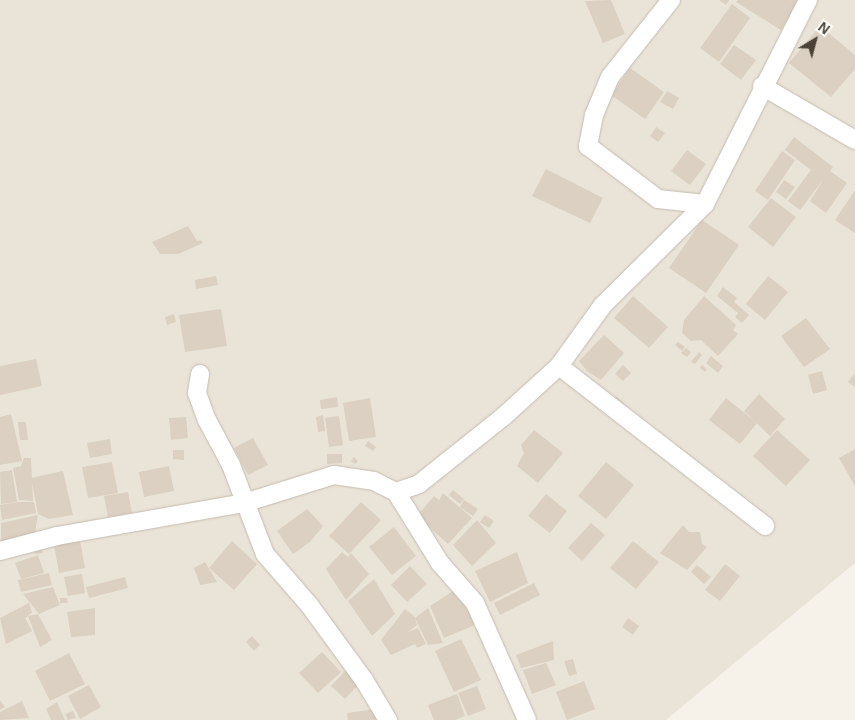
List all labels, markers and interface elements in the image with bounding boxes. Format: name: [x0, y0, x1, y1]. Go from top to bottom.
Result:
north arrow: [790, 15, 840, 65]
text: N: [815, 19, 833, 37]

